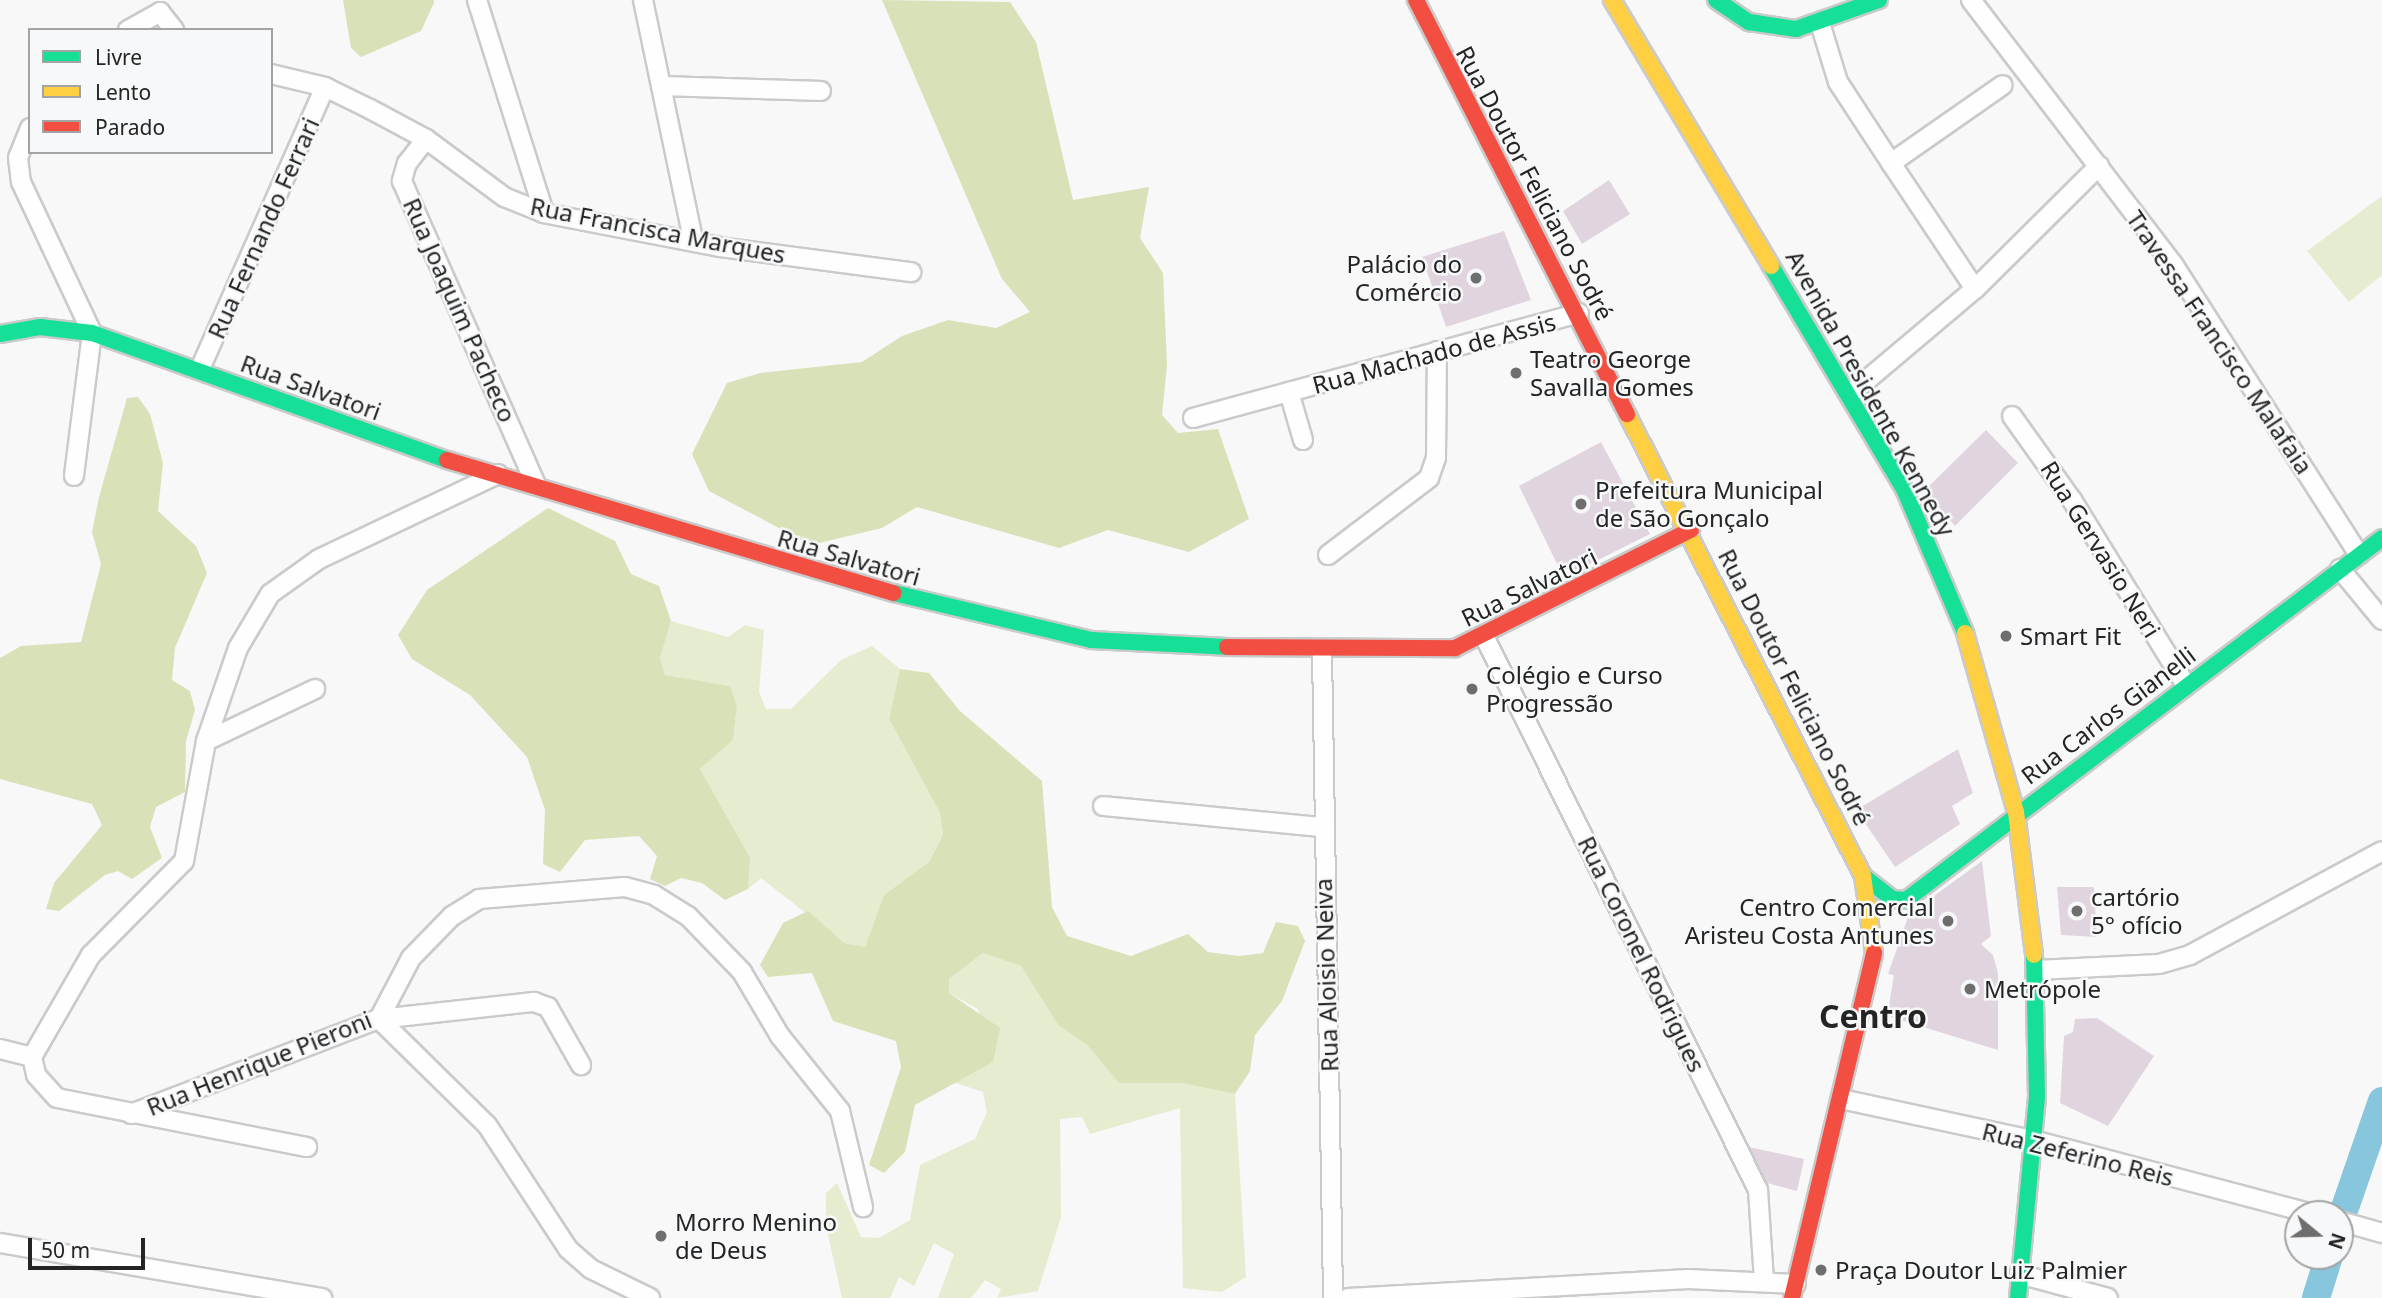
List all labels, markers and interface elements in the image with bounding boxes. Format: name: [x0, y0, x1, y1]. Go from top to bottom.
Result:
legend: [28, 28, 273, 154]
street label: Rua Doutor Feliciano Sodré: [1450, 41, 1620, 325]
text: Livre: [95, 43, 142, 71]
text: Lento: [95, 78, 151, 106]
text: Parado: [95, 113, 165, 141]
street label: Rua Fernando Ferrari: [201, 113, 325, 343]
street label: Rua Francisca Marques: [528, 191, 788, 269]
street label: Rua Joaquim Pacheco: [398, 193, 522, 427]
street label: Travessa Francisco Malafaia: [2121, 205, 2319, 479]
street label: Avenida Presidente Kennedy: [1780, 245, 1962, 541]
place label: Palácio do Comércio: [1347, 250, 1462, 306]
marker: Palácio do Comércio: [1468, 270, 1484, 286]
street label: Rua Machado de Assis: [1309, 307, 1559, 399]
place label: Teatro George Savalla Gomes: [1530, 345, 1694, 401]
street label: Rua Salvatori: [237, 348, 385, 426]
marker: Teatro George Savalla Gomes: [1508, 365, 1524, 381]
street label: Rua Gervasio Neri: [2035, 456, 2167, 642]
place label: Prefeitura Municipal de São Gonçalo: [1595, 476, 1823, 532]
marker: Prefeitura Municipal de São Gonçalo: [1573, 496, 1589, 512]
street label: Rua Salvatori: [774, 523, 924, 591]
street label: Rua Salvatori: [1457, 542, 1601, 632]
street label: Rua Doutor Feliciano Sodré: [1713, 544, 1877, 830]
place label: Smart Fit: [2020, 622, 2121, 650]
marker: Smart Fit: [1998, 628, 2014, 644]
street label: Rua Carlos Gianelli: [2015, 640, 2201, 790]
place label: Colégio e Curso Progressão: [1486, 661, 1663, 717]
marker: Colégio e Curso Progressão: [1464, 681, 1480, 697]
street label: Rua Coronel Rodrigues: [1572, 831, 1712, 1077]
street label: Rua Aloisio Neiva: [1308, 878, 1344, 1072]
place label: cartório 5° ofício: [2091, 883, 2182, 939]
place label: Centro Comercial Aristeu Costa Antunes: [1685, 893, 1934, 949]
marker: cartório 5° ofício: [2069, 903, 2085, 919]
marker: Centro Comercial Aristeu Costa Antunes: [1940, 913, 1956, 929]
place label: Metrópole: [1984, 975, 2101, 1003]
marker: Metrópole: [1962, 981, 1978, 997]
district label: Centro: [1819, 997, 1927, 1035]
street label: Rua Henrique Pieroni: [142, 1005, 376, 1121]
street label: Rua Zeferino Reis: [1979, 1116, 2177, 1192]
north arrow: [2284, 1200, 2354, 1270]
place label: Morro Menino de Deus: [675, 1208, 837, 1264]
scale bar: [32, 1224, 149, 1268]
marker: Morro Menino de Deus: [653, 1228, 669, 1244]
text: N: [2322, 1230, 2352, 1253]
text: 50 m: [41, 1236, 90, 1264]
place label: Praça Doutor Luiz Palmier: [1835, 1256, 2127, 1284]
marker: Praça Doutor Luiz Palmier: [1813, 1262, 1829, 1278]

